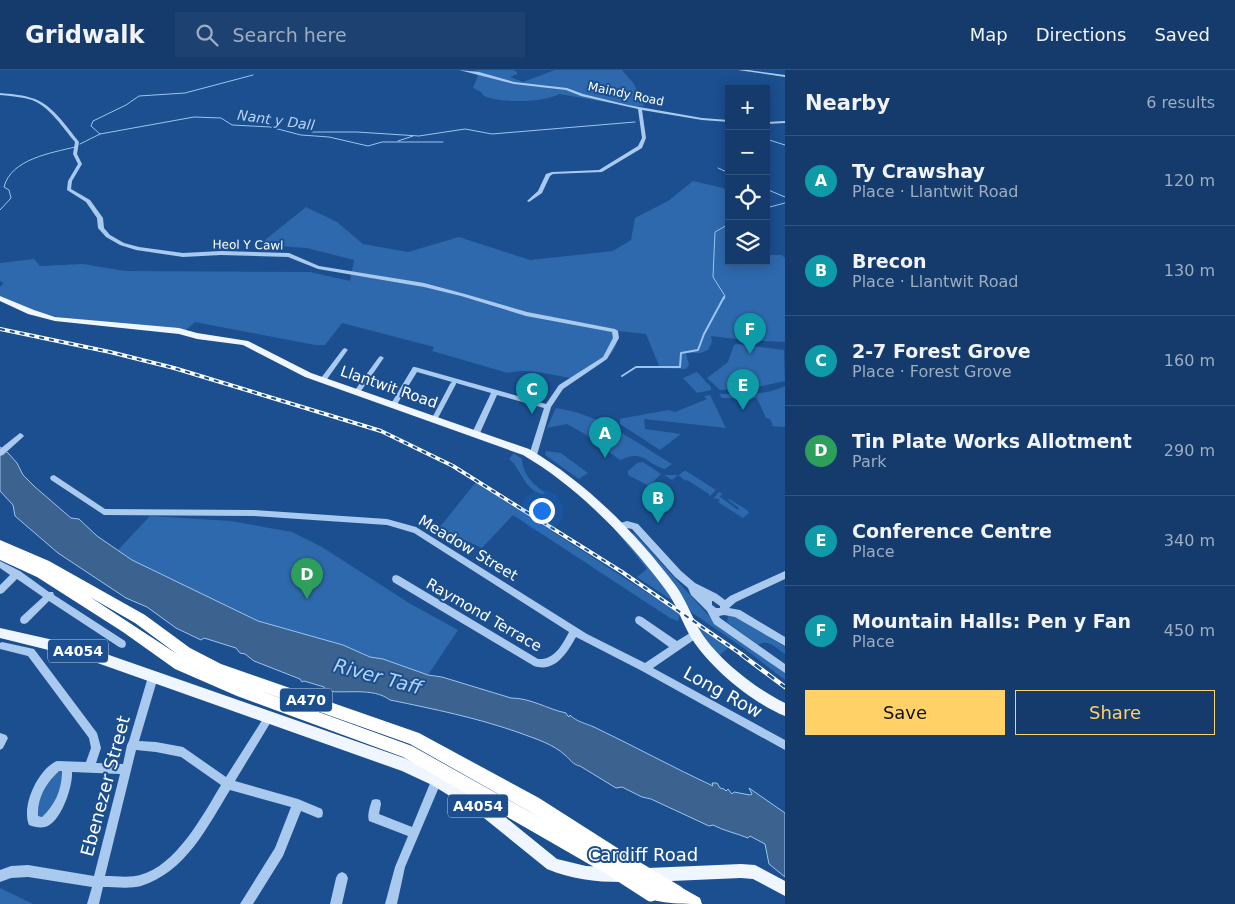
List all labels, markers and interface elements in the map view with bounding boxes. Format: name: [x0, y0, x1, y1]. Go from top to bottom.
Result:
search box: [175, 12, 525, 57]
text: Gridwalk: [25, 21, 145, 49]
icon: search: [193, 21, 221, 49]
text: Search here: [233, 24, 347, 46]
text: Map: [970, 24, 1008, 45]
text: Directions: [1036, 24, 1126, 45]
text: Saved: [1154, 24, 1210, 45]
street label: Maindy Road: [587, 79, 665, 109]
map controls: [725, 85, 770, 265]
button: +: [725, 85, 770, 130]
text: Nearby: [805, 91, 890, 115]
text: 6 results: [1146, 93, 1215, 112]
water label: Nant y Dall: [236, 107, 316, 133]
button: −: [725, 130, 770, 175]
text: Ty Crawshay: [852, 160, 985, 182]
text: A: [815, 171, 827, 190]
text: 120 m: [1164, 171, 1215, 190]
button: locate: [725, 175, 770, 220]
text: Place · Llantwit Road: [852, 182, 1018, 201]
button: layers: [725, 220, 770, 265]
street label: Heol Y Cawl: [212, 237, 284, 253]
text: Brecon: [852, 250, 927, 272]
text: B: [815, 261, 827, 280]
text: 130 m: [1164, 261, 1215, 280]
text: Place · Llantwit Road: [852, 272, 1018, 291]
pin: F: [734, 313, 766, 354]
text: 2-7 Forest Grove: [852, 340, 1031, 362]
text: C: [815, 351, 827, 370]
text: 160 m: [1164, 351, 1215, 370]
street label: Llantwit Road: [338, 362, 440, 412]
text: Place · Forest Grove: [852, 362, 1012, 381]
pin: E: [727, 369, 759, 410]
pin: C: [516, 373, 548, 414]
pin: A: [589, 417, 621, 458]
text: Tin Plate Works Allotment: [852, 430, 1132, 452]
text: D: [814, 441, 828, 460]
text: 290 m: [1164, 441, 1215, 460]
text: Park: [852, 452, 887, 471]
pin: B: [642, 482, 674, 523]
your location: [529, 498, 555, 524]
street label: Meadow Street: [415, 511, 521, 585]
text: Conference Centre: [852, 520, 1052, 542]
text: E: [816, 531, 826, 550]
text: 340 m: [1164, 531, 1215, 550]
text: Place: [852, 542, 895, 561]
pin: D: [291, 558, 323, 599]
street label: Raymond Terrace: [423, 575, 545, 655]
text: Mountain Halls: Pen y Fan: [852, 610, 1131, 632]
text: F: [816, 621, 826, 640]
text: 450 m: [1164, 621, 1215, 640]
text: Place: [852, 632, 895, 651]
road number: A4054: [48, 640, 108, 662]
water label: River Taff: [332, 654, 427, 699]
street label: Long Row: [680, 662, 766, 722]
road number: A470: [280, 688, 332, 712]
button: Save: [805, 690, 1005, 735]
button: Share: [1015, 690, 1215, 735]
street label: Ebenezer Street: [76, 713, 134, 859]
road number: A4054: [448, 794, 508, 818]
street label: Cardiff Road: [588, 844, 698, 865]

